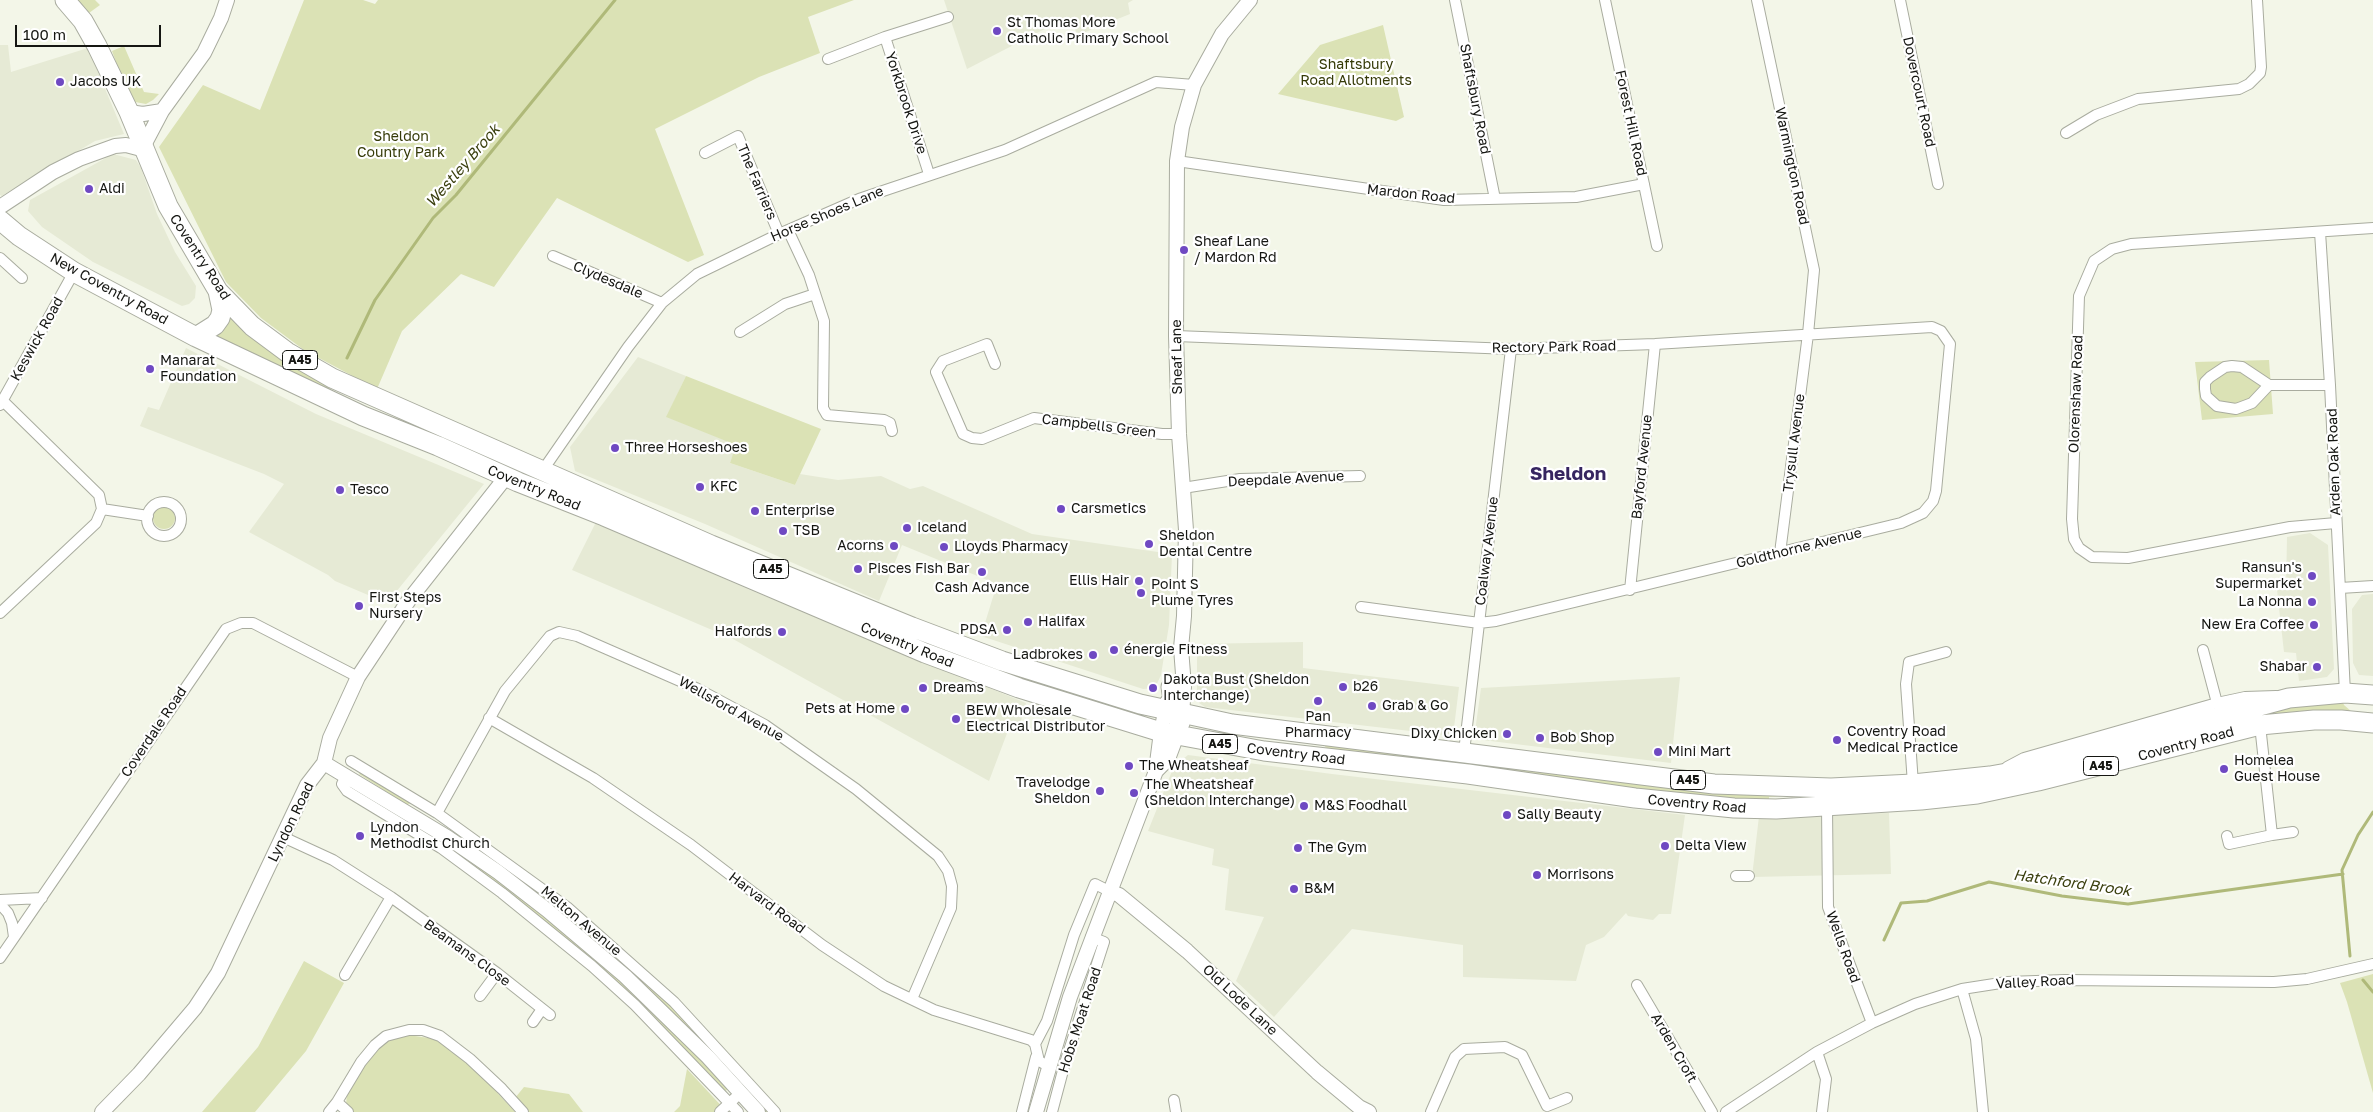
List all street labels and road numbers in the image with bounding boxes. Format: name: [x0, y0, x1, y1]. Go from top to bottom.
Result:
street label: Dovercourt Road: [1899, 35, 1939, 149]
street label: Shaftsbury Road: [1456, 42, 1494, 156]
street label: Yorkbrook Drive: [882, 50, 930, 156]
street label: Forest Hill Road: [1612, 69, 1650, 177]
street label: Warmington Road: [1771, 106, 1813, 226]
street label: The Farriers: [734, 142, 780, 222]
street label: Mardon Road: [1366, 181, 1456, 207]
street label: Horse Shoes Lane: [768, 183, 886, 245]
street label: Coventry Road: [166, 211, 234, 303]
street label: New Coventry Road: [47, 250, 171, 328]
street label: Clydesdale: [570, 258, 646, 302]
street label: Keswick Road: [7, 294, 67, 384]
street label: Sheaf Lane: [1168, 319, 1186, 395]
street label: Olorenshaw Road: [2066, 335, 2086, 453]
street label: Rectory Park Road: [1492, 338, 1616, 356]
road number: A45: [282, 350, 318, 370]
street label: Trysull Avenue: [1780, 393, 1808, 493]
street label: Arden Oak Road: [2324, 408, 2344, 516]
street label: Campbells Green: [1041, 411, 1157, 441]
street label: Bayford Avenue: [1628, 414, 1656, 520]
street label: Coventry Road: [485, 462, 583, 514]
street label: Deepdale Avenue: [1227, 468, 1345, 490]
street label: Coalway Avenue: [1472, 496, 1502, 606]
street label: Goldthorne Avenue: [1734, 524, 1864, 572]
road number: A45: [754, 560, 788, 578]
street label: Coventry Road: [858, 619, 956, 671]
street label: Wellsford Avenue: [676, 673, 786, 745]
street label: Coverdale Road: [118, 684, 190, 780]
street label: Coventry Road: [2136, 723, 2236, 765]
road number: A45: [1202, 734, 1238, 754]
street label: Coventry Road: [1246, 740, 1346, 768]
road number: A45: [2084, 756, 2118, 776]
road number: A45: [1670, 770, 1706, 790]
street label: Lyndon Road: [264, 779, 318, 865]
street label: Coventry Road: [1647, 791, 1747, 817]
street label: Harvard Road: [725, 869, 809, 937]
street label: Melton Avenue: [537, 882, 625, 960]
street label: Wells Road: [1822, 909, 1864, 985]
street label: Beamans Close: [420, 916, 514, 990]
street label: Old Lode Lane: [1199, 961, 1281, 1039]
street label: Hobs Moat Road: [1055, 965, 1105, 1075]
street label: Valley Road: [1995, 972, 2075, 992]
street label: Arden Croft: [1647, 1010, 1701, 1086]

